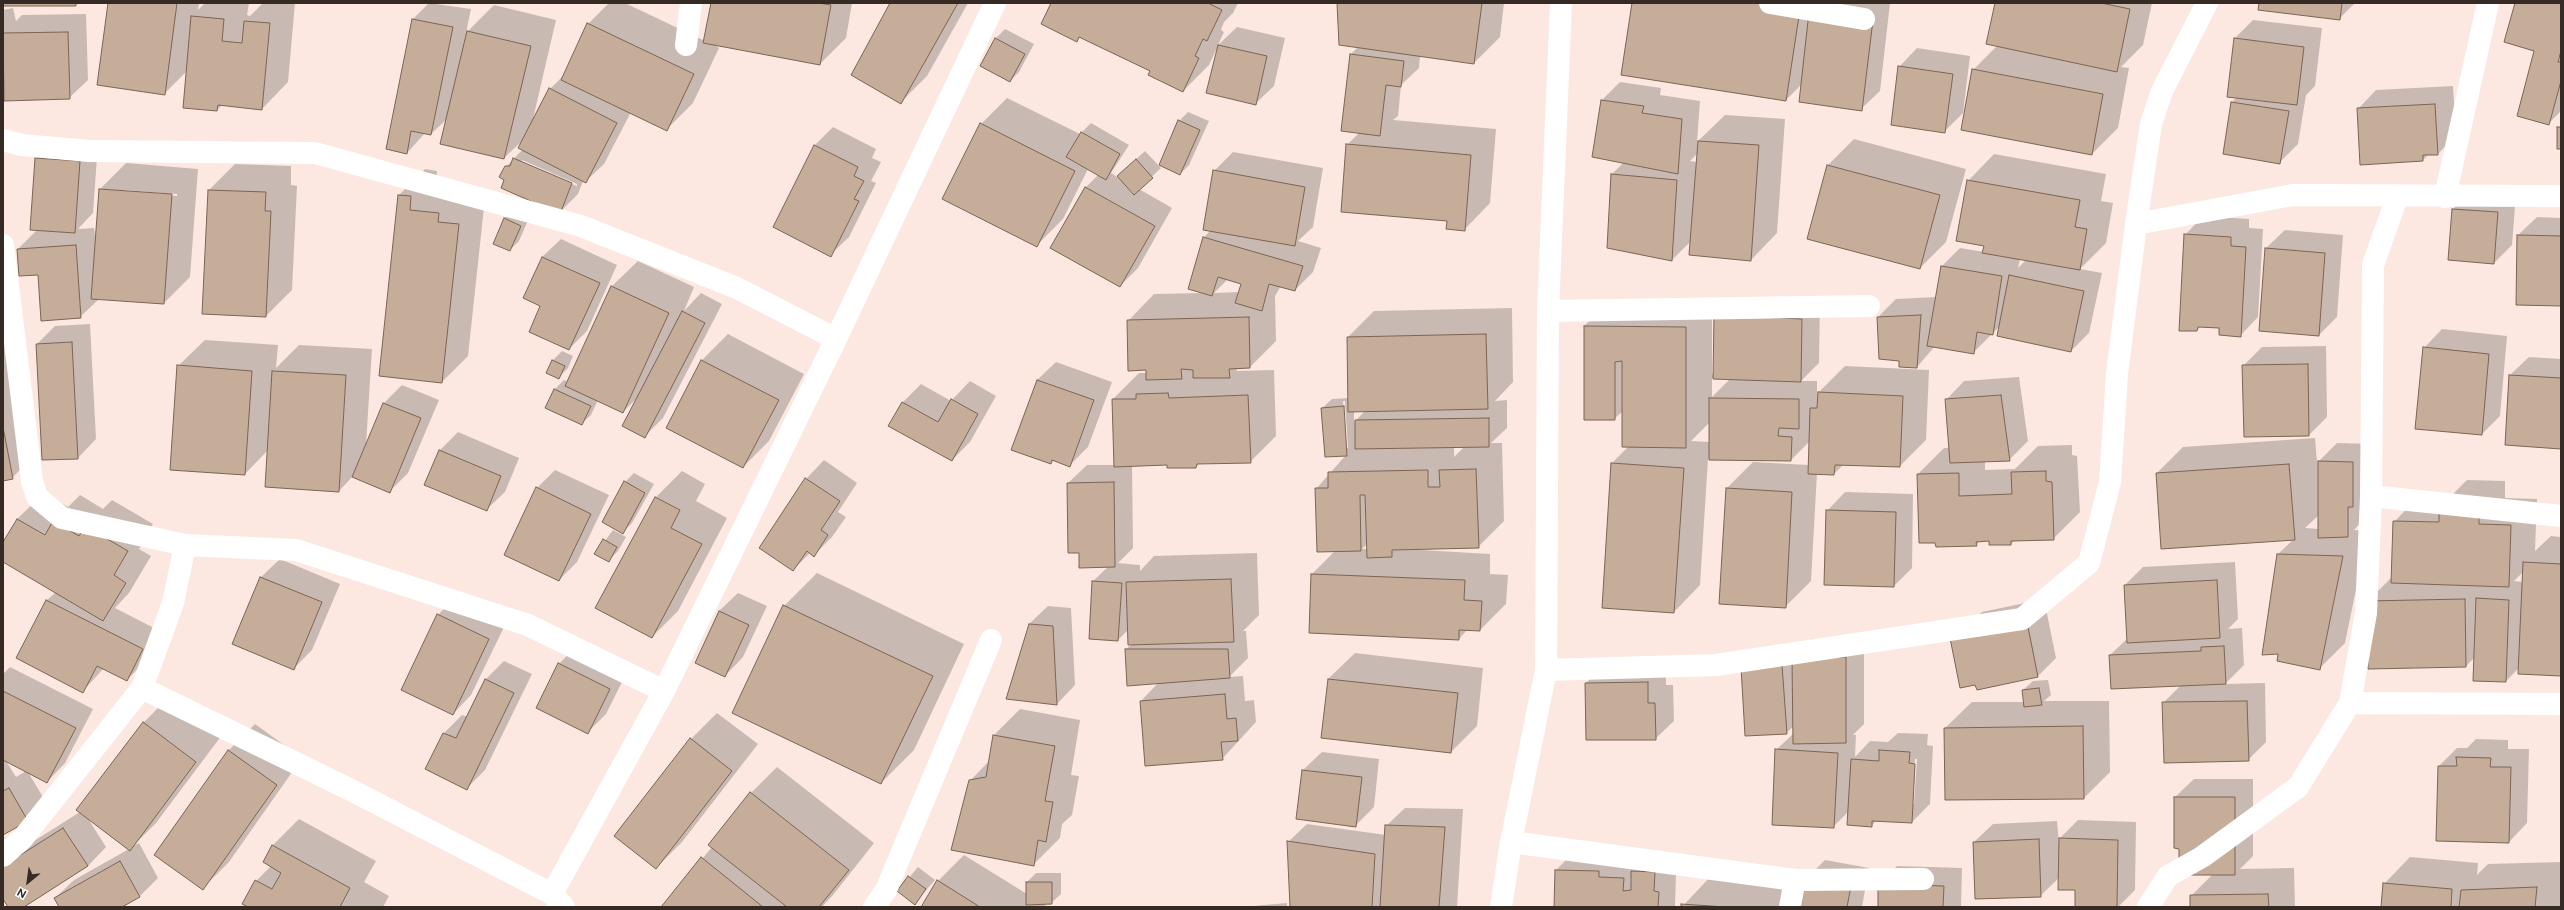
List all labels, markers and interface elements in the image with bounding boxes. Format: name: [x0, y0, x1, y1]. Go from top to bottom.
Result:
north arrow: [8, 862, 48, 902]
text: N: [15, 885, 29, 901]

